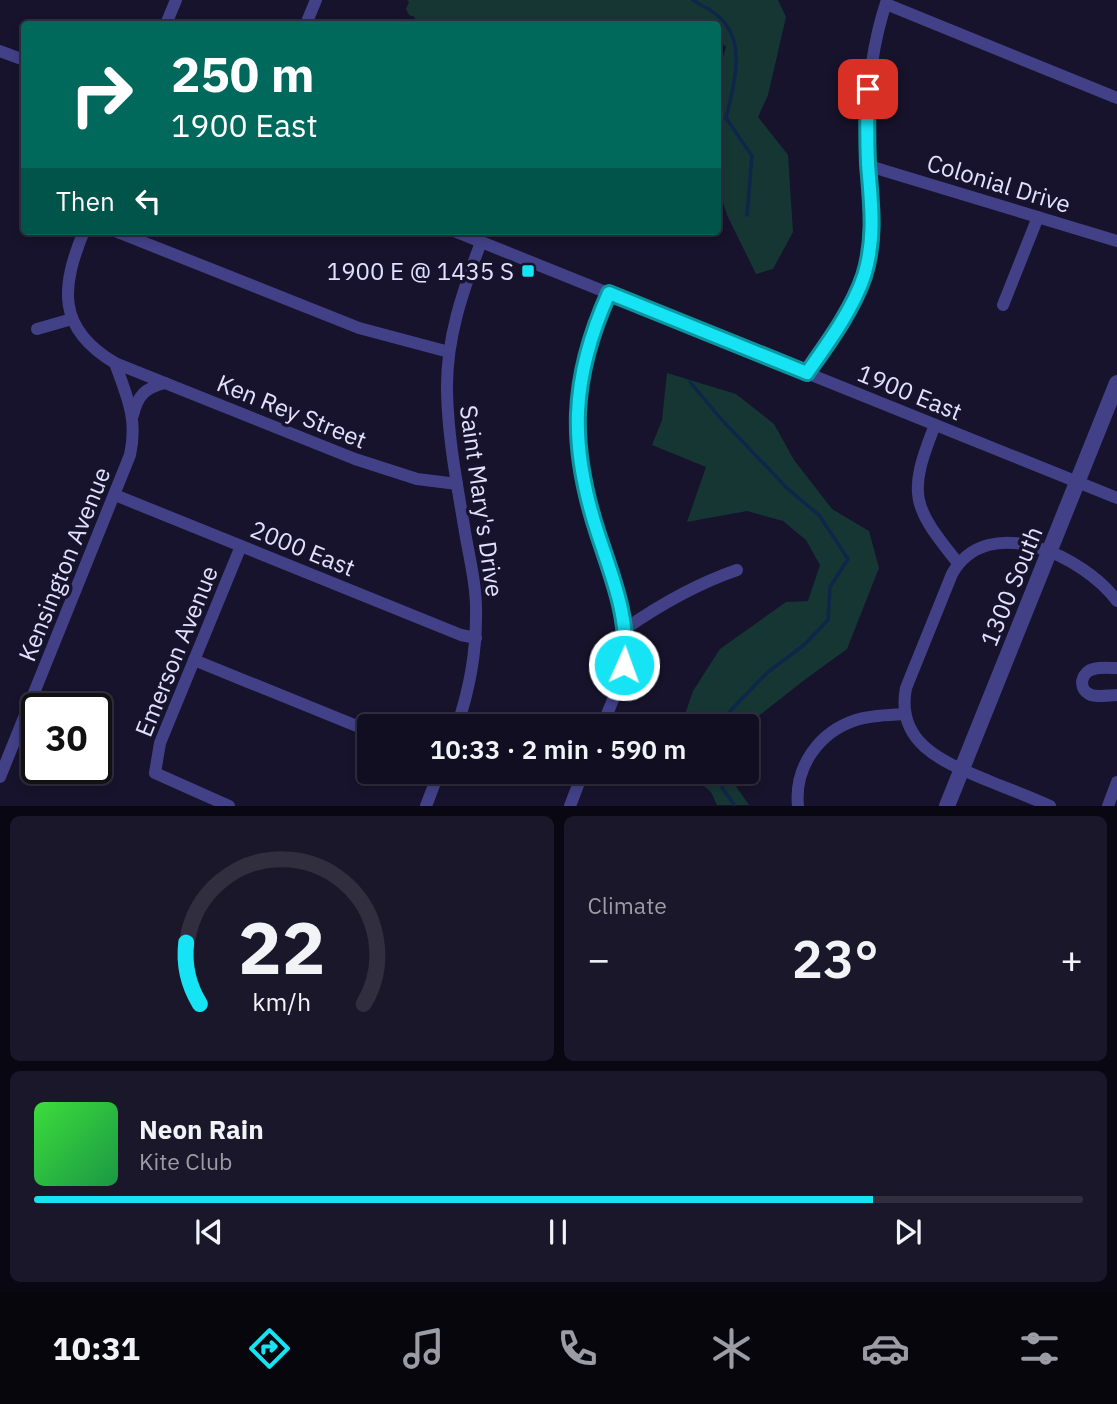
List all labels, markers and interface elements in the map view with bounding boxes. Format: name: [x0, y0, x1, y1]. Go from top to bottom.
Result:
text: 250 m: [171, 42, 315, 105]
icon: right: [56, 49, 147, 140]
pin: [838, 59, 898, 119]
icon: arrive: [849, 70, 887, 108]
text: 1900 East: [171, 104, 318, 146]
street label: Colonial Drive: [923, 146, 1075, 220]
icon: left: [129, 182, 167, 220]
text: Then: [56, 184, 115, 218]
place label: 1900 E @ 1435 S: [327, 255, 514, 287]
marker: 1900 E @ 1435 S: [520, 263, 536, 279]
street label: 1900 East: [853, 357, 967, 427]
street label: Ken Rey Street: [212, 366, 372, 456]
street label: Saint Mary's Drive: [453, 403, 511, 599]
street label: Kensington Avenue: [10, 462, 118, 666]
street label: 2000 East: [246, 513, 360, 583]
street label: 1300 South: [973, 521, 1049, 651]
street label: Emerson Avenue: [127, 561, 225, 741]
position arrow: [587, 628, 661, 702]
speed limit sign: 30: [21, 693, 112, 784]
text: 10:33 · 2 min · 590 m: [430, 732, 686, 766]
text: Climate: [588, 890, 667, 920]
text: 22: [238, 900, 325, 995]
text: 23°: [792, 925, 879, 992]
text: −: [588, 934, 610, 983]
text: +: [1060, 934, 1083, 983]
text: km/h: [252, 985, 311, 1018]
text: Neon Rain: [139, 1112, 264, 1146]
text: Kite Club: [139, 1146, 232, 1176]
icon: previous: [190, 1213, 228, 1251]
icon: pause: [539, 1213, 577, 1251]
icon: next: [889, 1213, 927, 1251]
icon: directions: [245, 1324, 294, 1373]
icon: music: [399, 1324, 448, 1373]
icon: phone: [553, 1324, 602, 1373]
icon: climate: [707, 1324, 756, 1373]
icon: car: [861, 1324, 910, 1373]
icon: filters: [1015, 1324, 1064, 1373]
text: 10:31: [53, 1327, 140, 1369]

